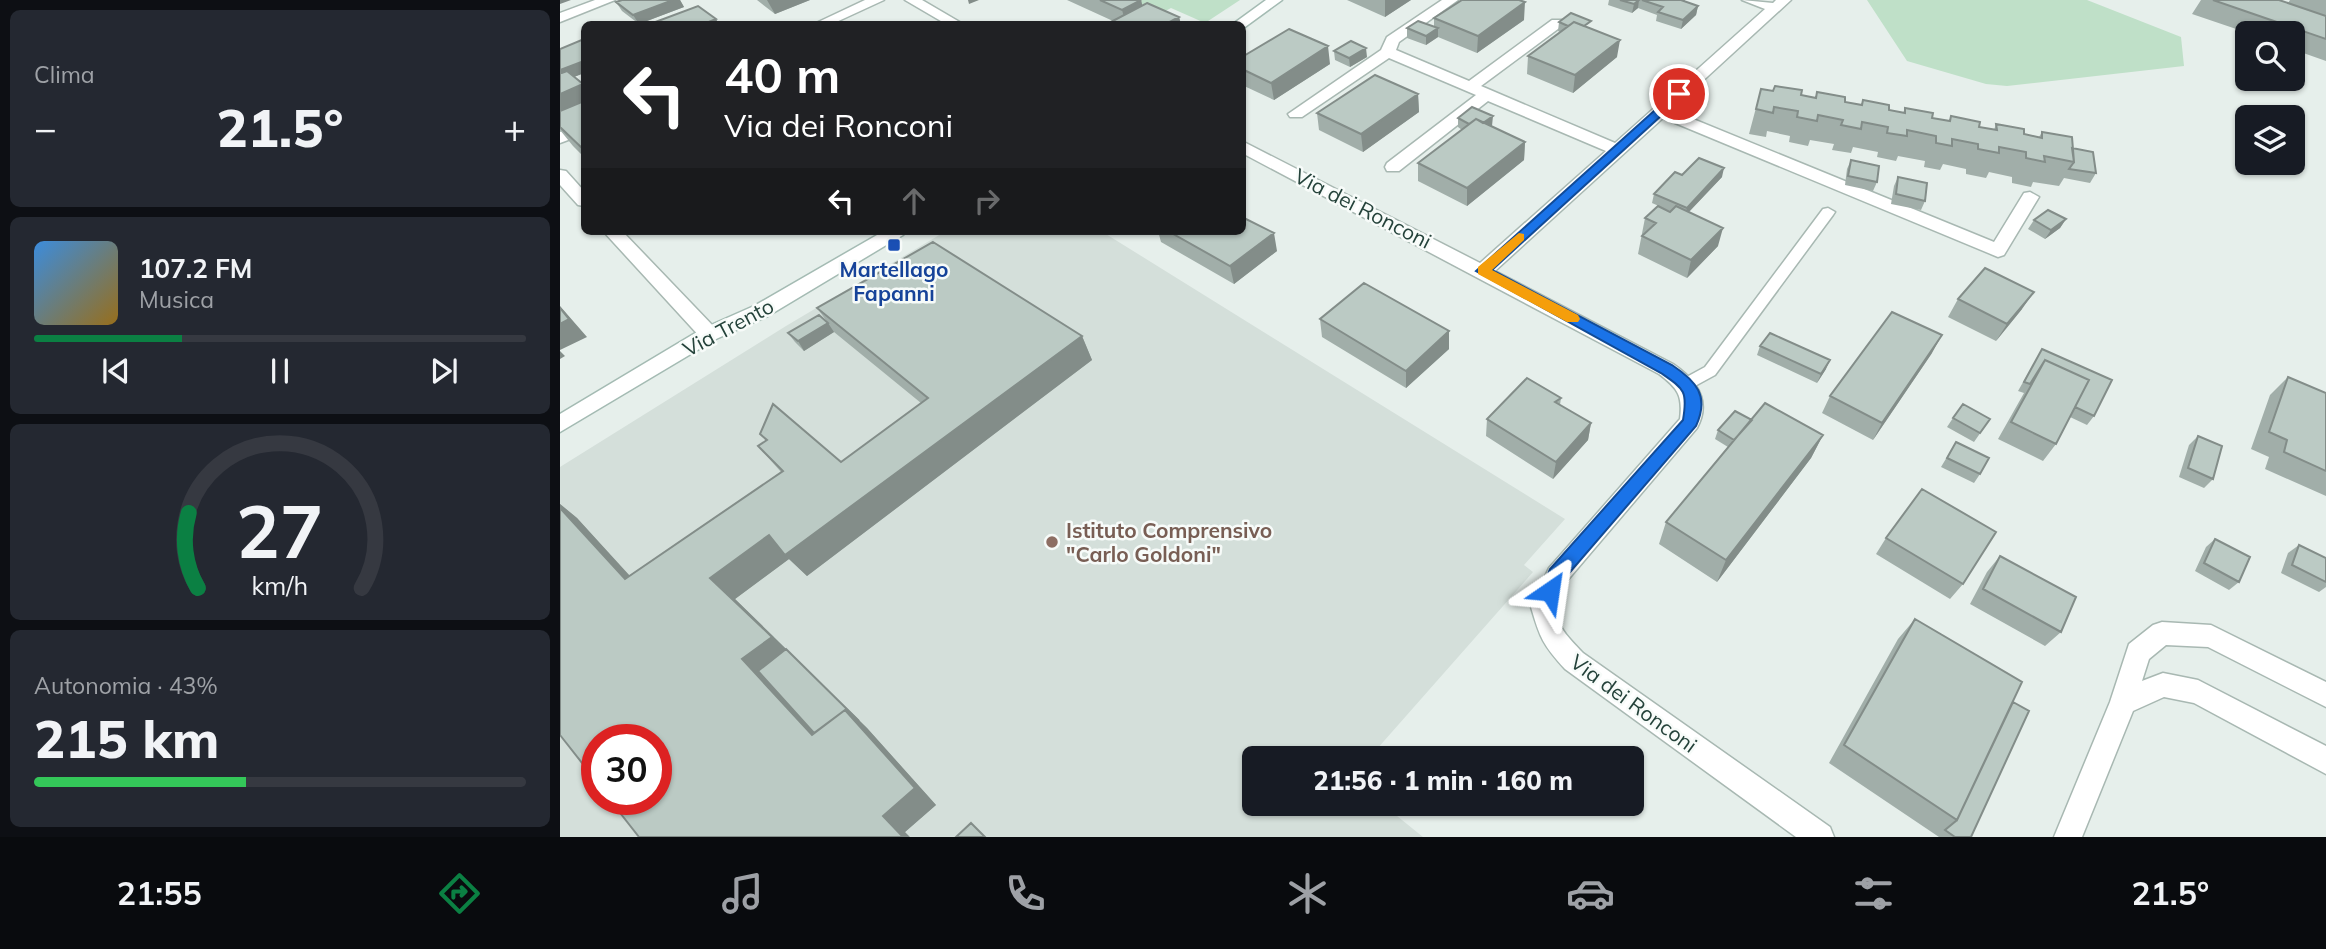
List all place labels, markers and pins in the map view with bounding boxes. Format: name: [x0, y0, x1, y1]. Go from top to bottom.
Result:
pin: [1649, 64, 1709, 124]
marker: Martellago Fapanni: [886, 237, 902, 253]
place label: Martellago Fapanni: [840, 256, 948, 306]
place label: Istituto Comprensivo "Carlo Goldoni": [1066, 517, 1272, 567]
marker: Istituto Comprensivo "Carlo Goldoni": [1044, 534, 1060, 550]

